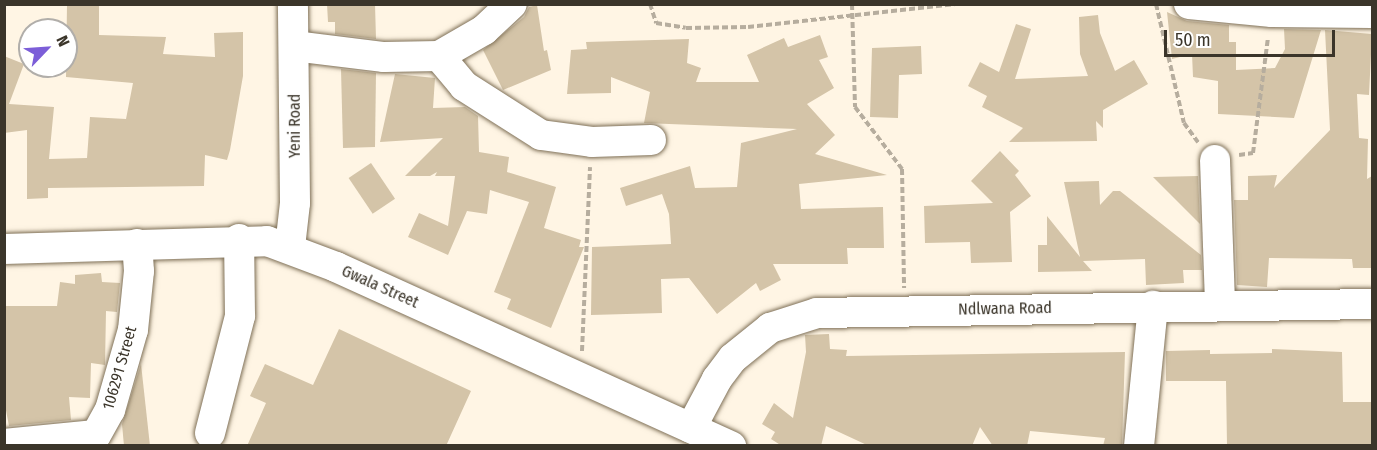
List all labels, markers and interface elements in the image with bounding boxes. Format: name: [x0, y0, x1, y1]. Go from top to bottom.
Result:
north arrow: [18, 18, 78, 78]
scale bar: [1167, 18, 1338, 56]
text: 50 m: [1175, 29, 1211, 51]
text: N: [52, 33, 74, 49]
street label: Yeni Road: [285, 94, 305, 158]
street label: Gwala Street: [339, 262, 421, 312]
street label: Ndlwana Road: [958, 299, 1052, 319]
street label: 106291 Street: [99, 324, 141, 412]

